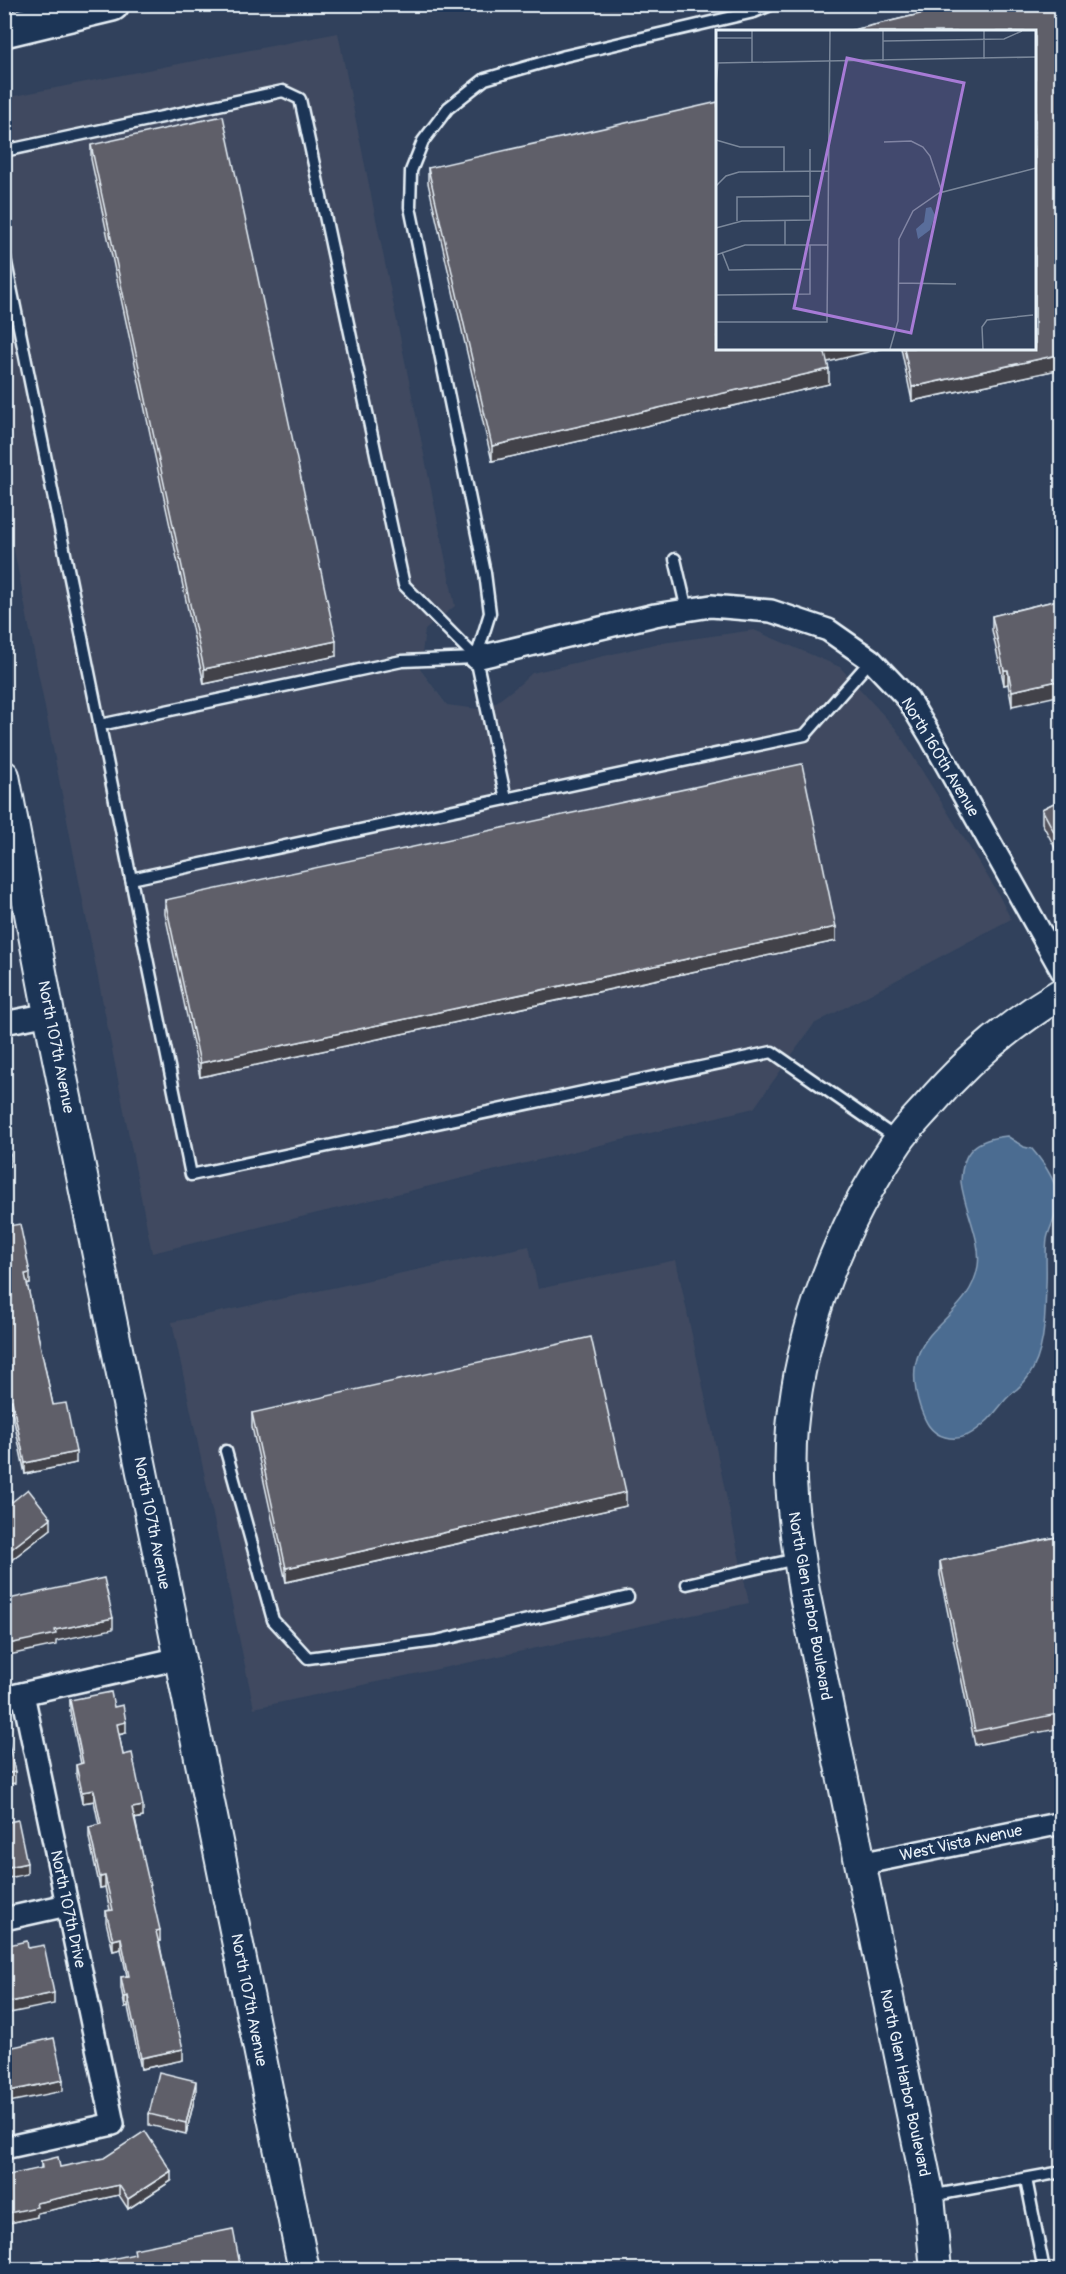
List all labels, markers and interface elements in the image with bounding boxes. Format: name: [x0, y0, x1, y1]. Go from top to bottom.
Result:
inset map: [716, 30, 1036, 350]
street label: North 160th Avenue: [896, 694, 984, 820]
street label: North 107th Avenue: [33, 979, 79, 1115]
street label: North 107th Avenue: [129, 1455, 175, 1591]
street label: North Glen Harbor Boulevard: [784, 1510, 836, 1702]
street label: West Vista Avenue: [898, 1820, 1024, 1866]
street label: North 107th Drive: [46, 1848, 90, 1970]
street label: North 107th Avenue: [226, 1932, 272, 2068]
street label: North Glen Harbor Boulevard: [875, 1987, 935, 2179]

